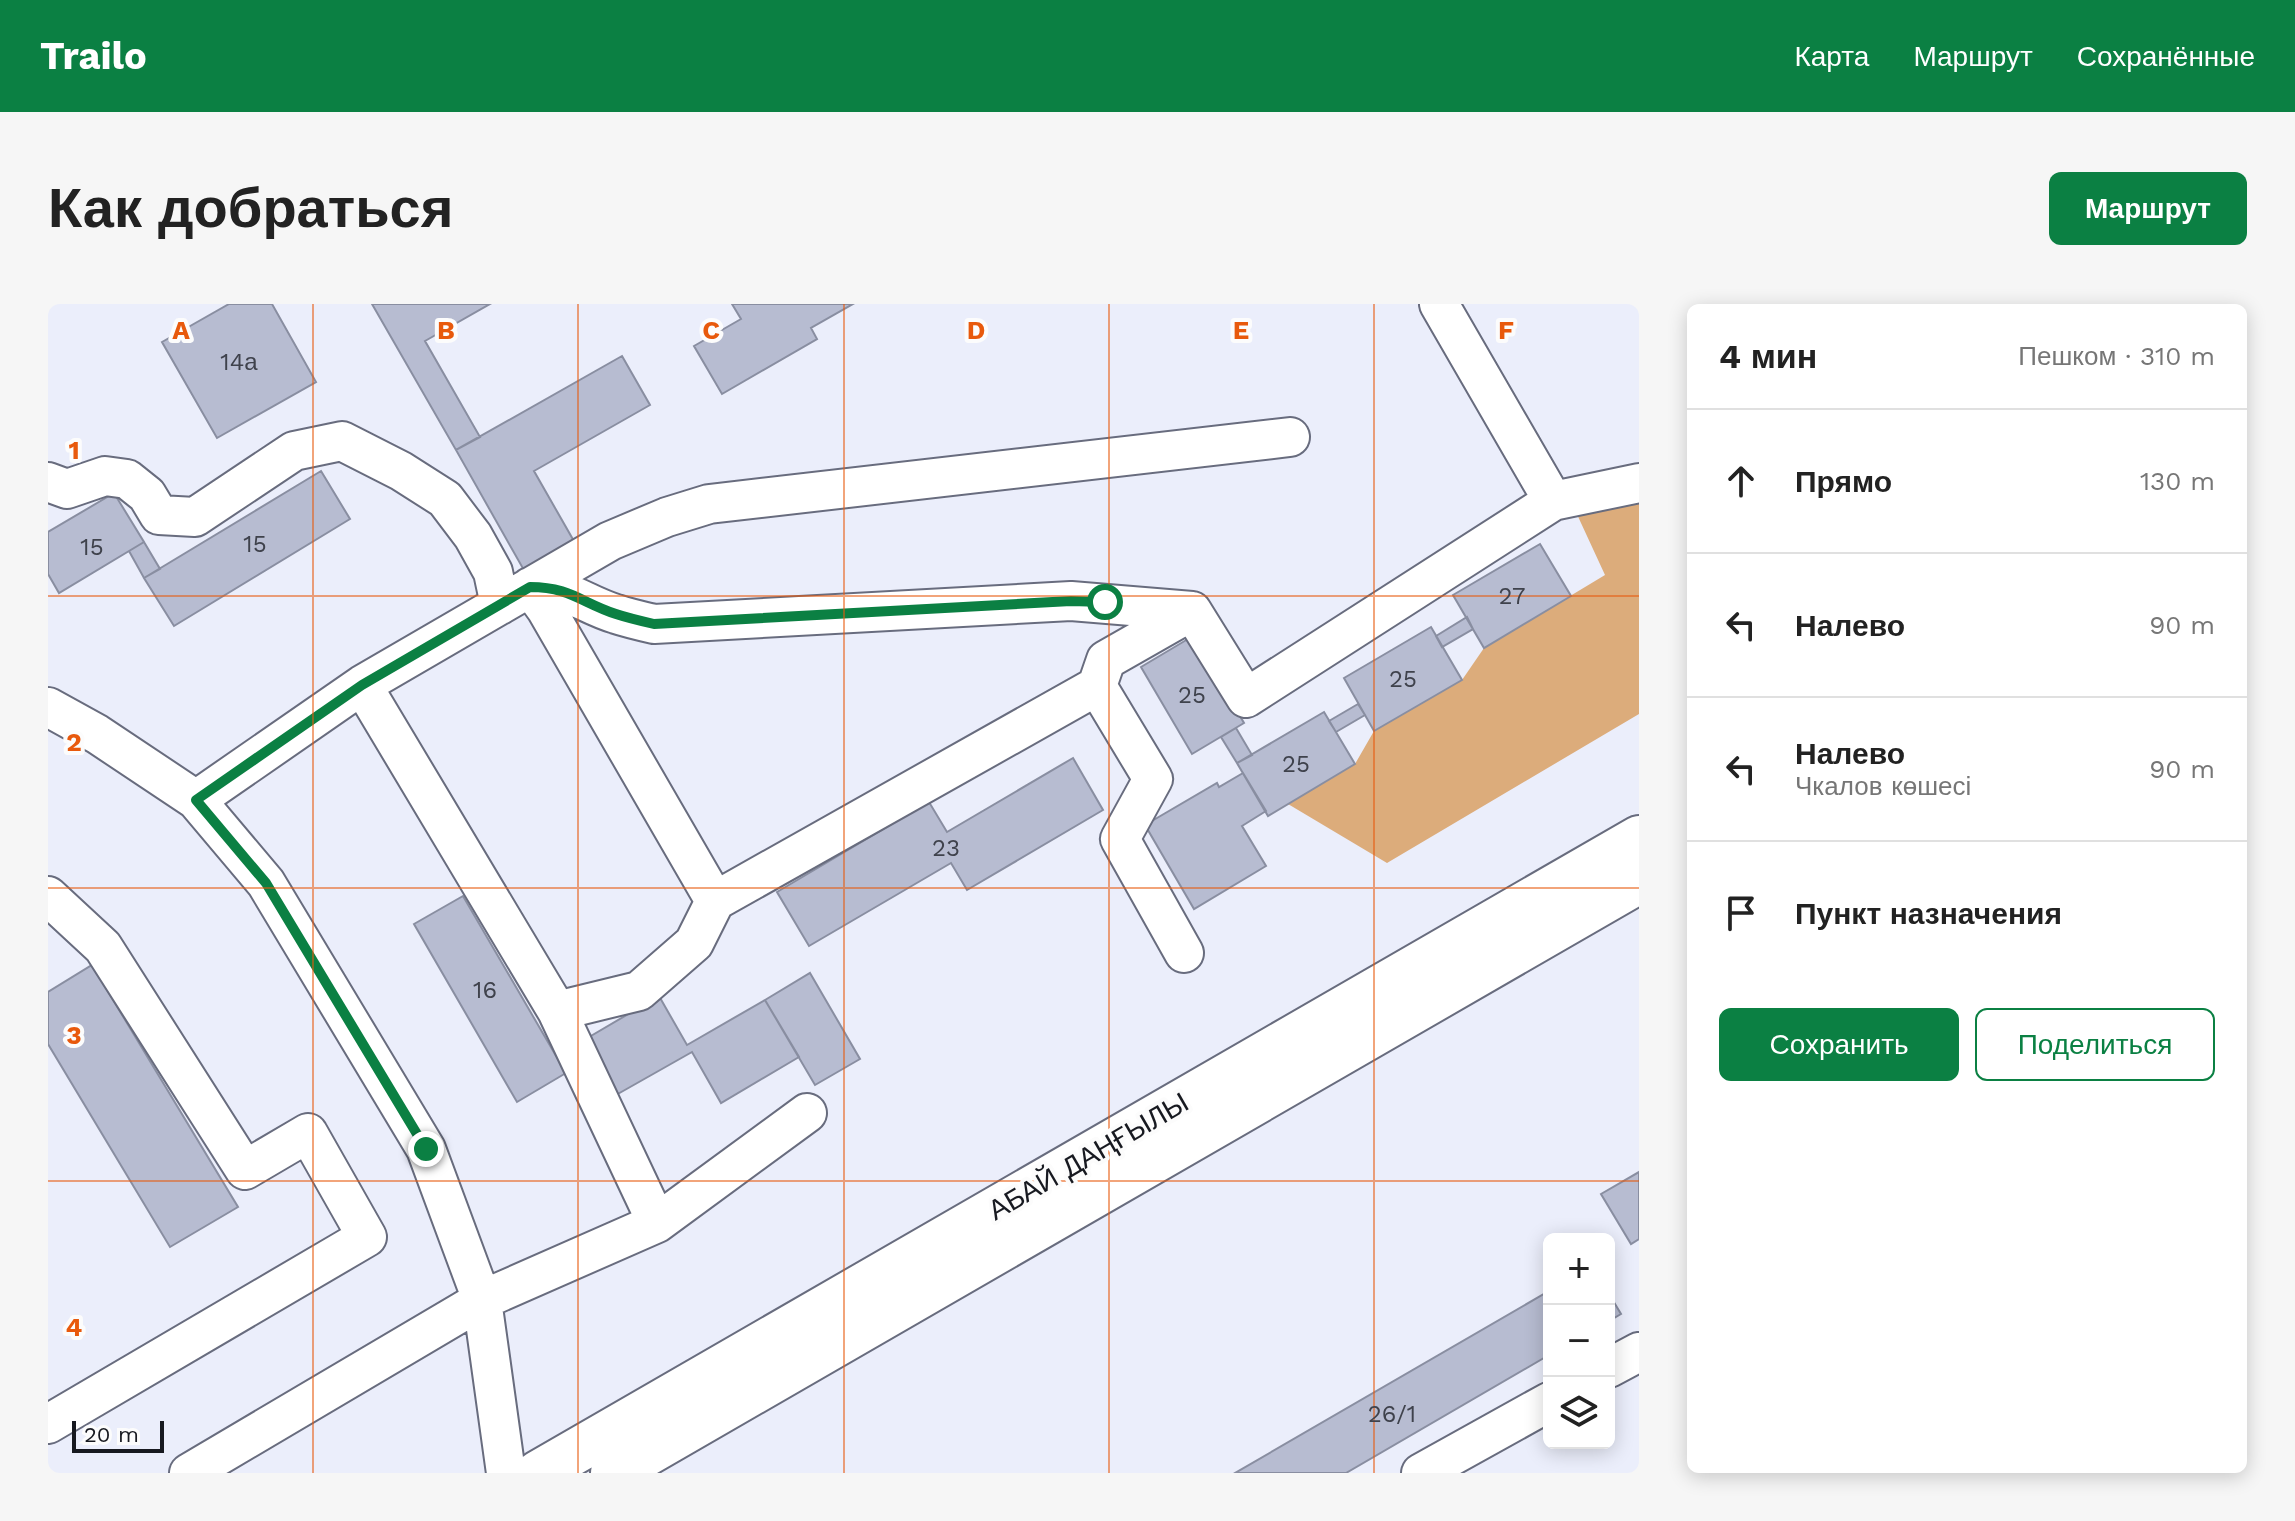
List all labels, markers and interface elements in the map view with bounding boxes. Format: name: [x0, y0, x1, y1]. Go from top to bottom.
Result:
text: Trailo: [40, 34, 147, 78]
text: Карта: [1794, 40, 1869, 73]
text: Маршрут: [1913, 40, 2033, 73]
text: Сохранённые: [2077, 40, 2255, 73]
button: Маршрут: [2049, 172, 2247, 245]
text: Как добраться: [48, 175, 453, 241]
text: A: [172, 315, 190, 345]
text: B: [437, 315, 455, 345]
text: C: [702, 315, 720, 345]
text: D: [967, 315, 985, 345]
text: E: [1233, 315, 1249, 345]
text: F: [1498, 315, 1514, 345]
text: 4 мин: [1719, 336, 1817, 376]
text: Пешком · 310 m: [2018, 341, 2215, 371]
house number: 14а: [220, 348, 258, 376]
text: 1: [68, 435, 80, 465]
icon: ahead: [1719, 459, 1763, 503]
text: Прямо: [1795, 464, 1892, 499]
text: 130 m: [2140, 466, 2215, 496]
house number: 15: [243, 530, 267, 558]
house number: 15: [80, 533, 104, 561]
house number: 27: [1499, 582, 1525, 610]
route start: [1087, 584, 1123, 620]
icon: left: [1719, 603, 1763, 647]
text: Налево: [1795, 608, 1905, 643]
text: 90 m: [2149, 610, 2215, 640]
house number: 25: [1389, 665, 1417, 693]
house number: 25: [1178, 681, 1206, 709]
text: 2: [66, 727, 82, 757]
text: Налево: [1795, 736, 1905, 771]
icon: left: [1719, 747, 1763, 791]
house number: 25: [1282, 750, 1310, 778]
text: 90 m: [2149, 754, 2215, 784]
text: Чкалов көшесі: [1795, 771, 1971, 801]
house number: 23: [932, 834, 960, 862]
icon: arrive: [1719, 891, 1763, 935]
text: Пункт назначения: [1795, 896, 2062, 931]
house number: 16: [473, 976, 497, 1004]
button: Сохранить: [1719, 1008, 1959, 1081]
button: Поделиться: [1975, 1008, 2215, 1081]
text: 3: [66, 1020, 82, 1050]
street label: АБАЙ ДАҢҒЫЛЫ: [982, 1086, 1194, 1227]
route end: [408, 1131, 444, 1167]
map controls: [1543, 1233, 1615, 1449]
button: +: [1543, 1233, 1615, 1305]
button: −: [1543, 1305, 1615, 1377]
text: 4: [66, 1312, 83, 1342]
button: layers: [1543, 1377, 1615, 1449]
house number: 26/1: [1368, 1400, 1416, 1428]
scale bar: [72, 1417, 164, 1453]
text: 20 m: [84, 1422, 139, 1447]

